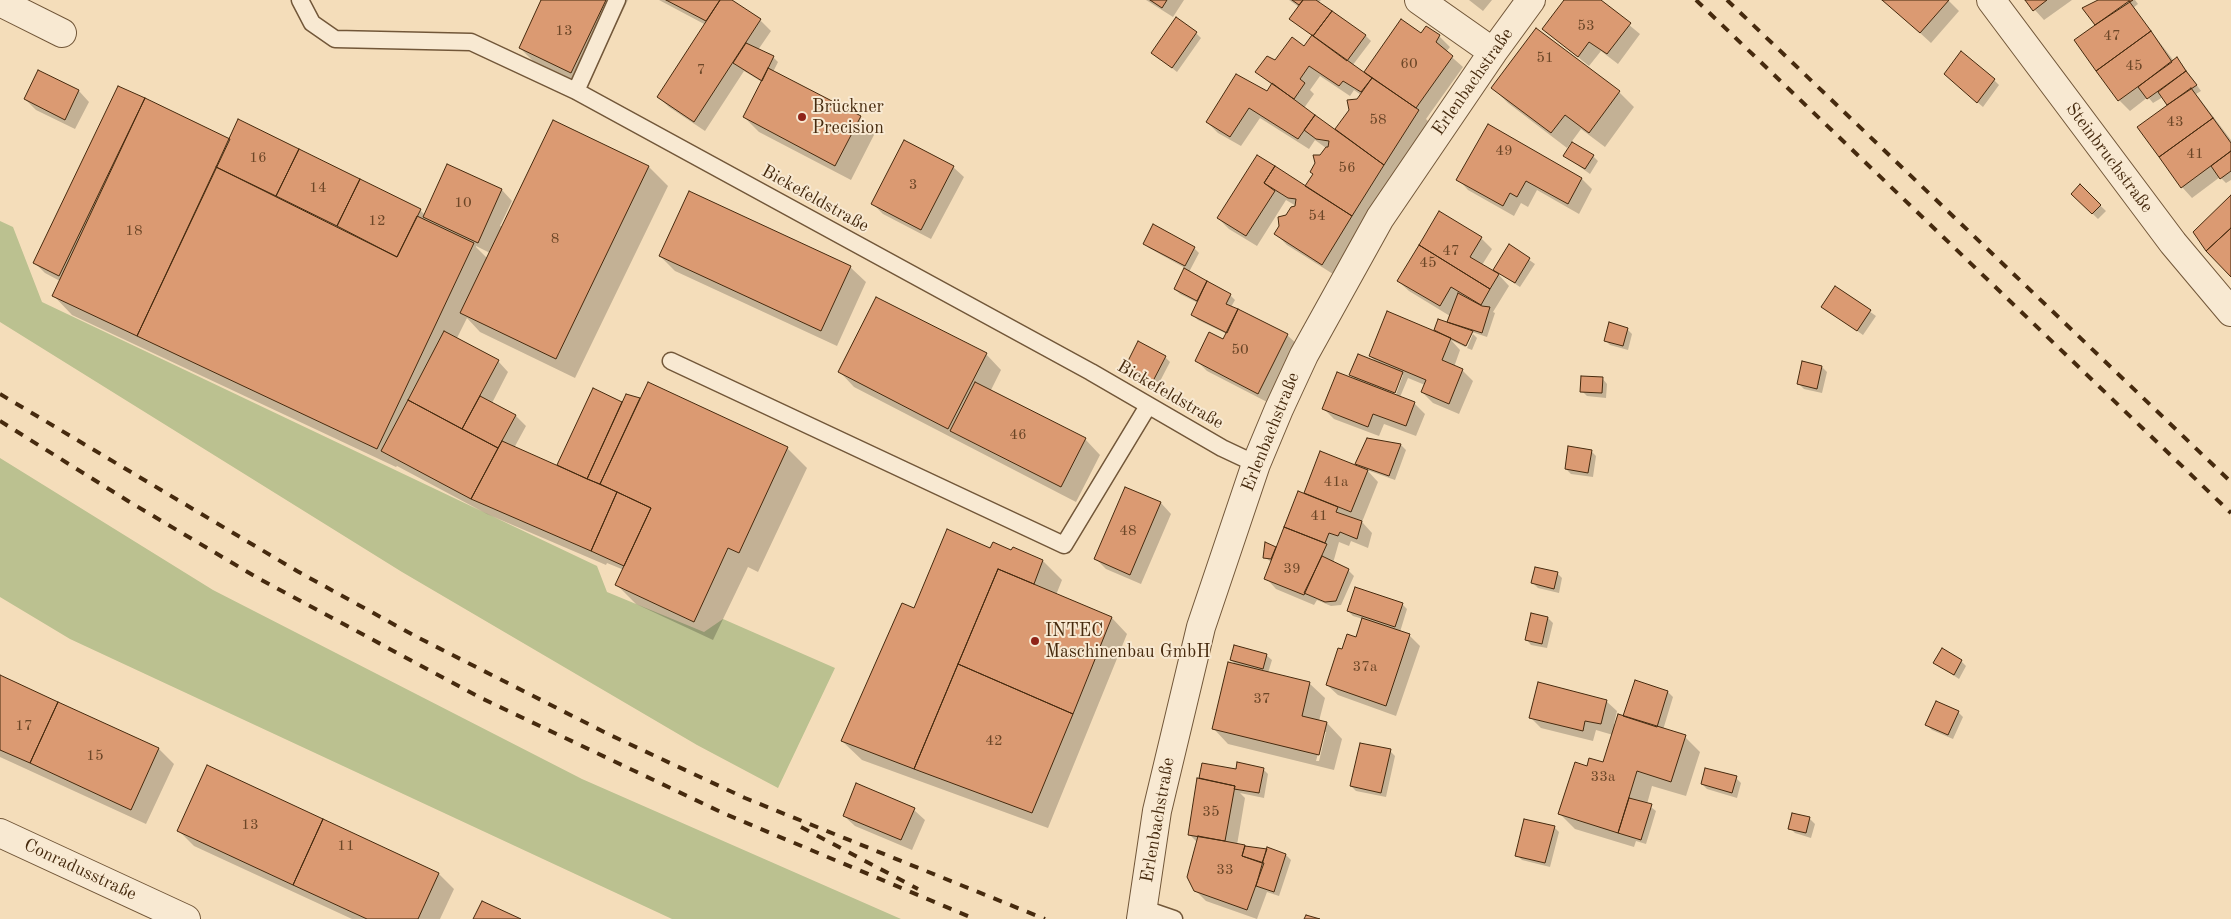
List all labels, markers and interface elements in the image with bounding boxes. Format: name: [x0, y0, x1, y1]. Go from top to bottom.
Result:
house number: 53: [1577, 17, 1595, 35]
house number: 13: [555, 22, 573, 40]
street label: Erlenbachstraße: [1428, 24, 1518, 140]
house number: 47: [2103, 27, 2121, 45]
house number: 51: [1536, 49, 1554, 67]
house number: 60: [1400, 55, 1418, 73]
house number: 45: [2125, 57, 2143, 75]
house number: 7: [697, 61, 705, 79]
place label: Brückner Precision: [812, 96, 884, 138]
street label: Steinbruchstraße: [2061, 99, 2157, 217]
marker: Brückner Precision: [796, 111, 808, 123]
house number: 58: [1369, 111, 1387, 129]
house number: 43: [2166, 113, 2184, 131]
house number: 49: [1495, 142, 1513, 160]
house number: 41: [2186, 145, 2204, 163]
house number: 16: [249, 149, 267, 167]
house number: 56: [1338, 159, 1356, 177]
street label: Bickefeldstraße: [758, 161, 872, 237]
house number: 3: [909, 176, 917, 194]
house number: 14: [309, 179, 327, 197]
house number: 10: [454, 194, 472, 212]
house number: 54: [1308, 207, 1326, 225]
house number: 12: [368, 212, 386, 230]
house number: 18: [125, 222, 143, 240]
house number: 8: [551, 230, 559, 248]
house number: 47: [1442, 242, 1460, 260]
house number: 45: [1419, 254, 1437, 272]
house number: 50: [1231, 341, 1249, 359]
street label: Bickefeldstraße: [1113, 356, 1227, 434]
street label: Erlenbachstraße: [1237, 369, 1305, 495]
house number: 46: [1009, 426, 1027, 444]
house number: 41a: [1324, 473, 1348, 491]
house number: 41: [1310, 507, 1328, 525]
house number: 48: [1119, 522, 1137, 540]
house number: 39: [1283, 560, 1301, 578]
place label: INTEC Maschinenbau GmbH: [1045, 620, 1210, 662]
marker: INTEC Maschinenbau GmbH: [1029, 635, 1041, 647]
house number: 37a: [1353, 658, 1377, 676]
house number: 37: [1253, 690, 1271, 708]
house number: 17: [15, 717, 33, 735]
house number: 42: [985, 732, 1003, 750]
house number: 15: [86, 747, 104, 765]
street label: Erlenbachstraße: [1136, 756, 1180, 884]
house number: 33a: [1591, 768, 1615, 786]
house number: 35: [1202, 803, 1220, 821]
house number: 13: [241, 816, 259, 834]
street label: Conradusstraße: [20, 834, 140, 906]
house number: 11: [337, 837, 355, 855]
house number: 33: [1216, 861, 1234, 879]

